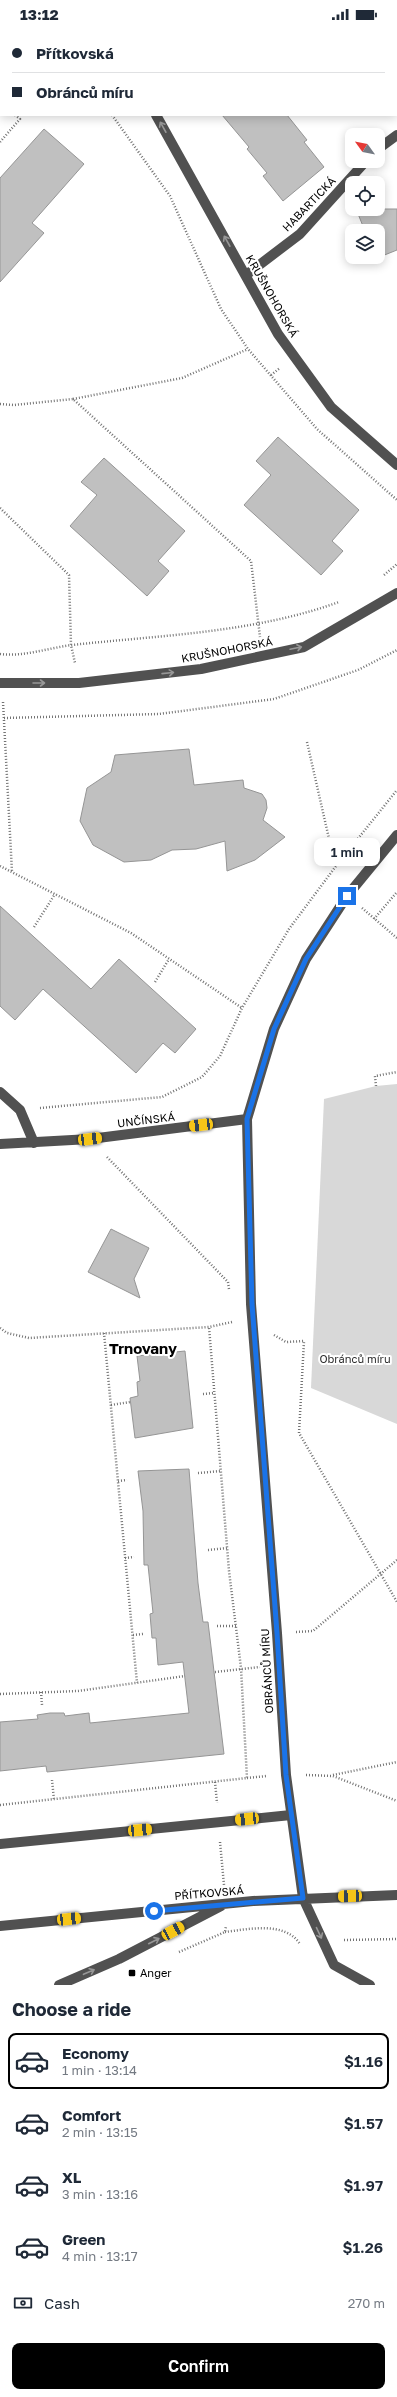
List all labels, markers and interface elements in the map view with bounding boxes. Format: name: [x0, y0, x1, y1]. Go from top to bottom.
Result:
text: 13:12: [20, 5, 59, 23]
text: Přítkovská: [36, 44, 114, 62]
text: Obránců míru: [36, 83, 134, 101]
one-way arrow: [159, 121, 167, 133]
north arrow: [345, 128, 385, 168]
map controls: [345, 128, 385, 264]
street label: HABARTICKÁ: [279, 173, 338, 234]
button: locate: [345, 176, 385, 216]
button: layers: [345, 224, 385, 264]
one-way arrow: [222, 235, 230, 247]
street label: KRUŠNOHORSKÁ: [244, 252, 302, 340]
street label: KRUŠNOHORSKÁ: [180, 634, 274, 665]
one-way arrow: [289, 644, 302, 652]
one-way arrow: [161, 669, 174, 677]
one-way arrow: [32, 679, 45, 687]
callout: 1 min: [314, 838, 380, 866]
text: 1 min: [331, 844, 363, 860]
route end: [338, 887, 356, 905]
street label: UNČÍNSKÁ: [116, 1109, 176, 1129]
car: [188, 1118, 214, 1132]
car: [77, 1132, 103, 1146]
district label: Trnovany: [109, 1339, 177, 1357]
park label: Obránců míru: [319, 1352, 391, 1365]
street label: OBRÁNCŮ MÍRU: [258, 1628, 275, 1714]
car: [234, 1812, 260, 1826]
car: [128, 1823, 152, 1837]
street label: PŘÍTKOVSKÁ: [174, 1883, 245, 1902]
car: [338, 1890, 362, 1902]
route start: [145, 1902, 163, 1920]
car: [56, 1912, 82, 1926]
car: [160, 1920, 186, 1942]
one-way arrow: [316, 1927, 323, 1939]
one-way arrow: [148, 1937, 160, 1944]
place label: Anger: [140, 1966, 172, 1979]
one-way arrow: [82, 1968, 94, 1975]
marker: Anger: [127, 1968, 137, 1978]
text: Choose a ride: [12, 1998, 131, 2020]
icon: car: [14, 2043, 50, 2079]
text: Economy: [62, 2044, 129, 2062]
text: $1.16: [344, 2052, 383, 2070]
text: 1 min · 13:14: [62, 2062, 137, 2078]
icon: car: [14, 2105, 50, 2141]
text: Comfort: [62, 2106, 121, 2124]
text: $1.57: [344, 2114, 383, 2132]
text: 2 min · 13:15: [62, 2124, 138, 2140]
icon: car: [14, 2167, 50, 2203]
text: XL: [62, 2168, 81, 2186]
text: $1.97: [343, 2176, 383, 2194]
text: 3 min · 13:16: [62, 2186, 138, 2202]
icon: car: [14, 2229, 50, 2265]
text: Green: [62, 2230, 105, 2248]
text: $1.26: [343, 2238, 383, 2256]
text: 4 min · 13:17: [62, 2248, 138, 2264]
icon: cash: [12, 2292, 34, 2314]
text: Cash: [44, 2294, 80, 2312]
text: 270 m: [348, 2295, 385, 2311]
button: Confirm: [12, 2343, 385, 2389]

